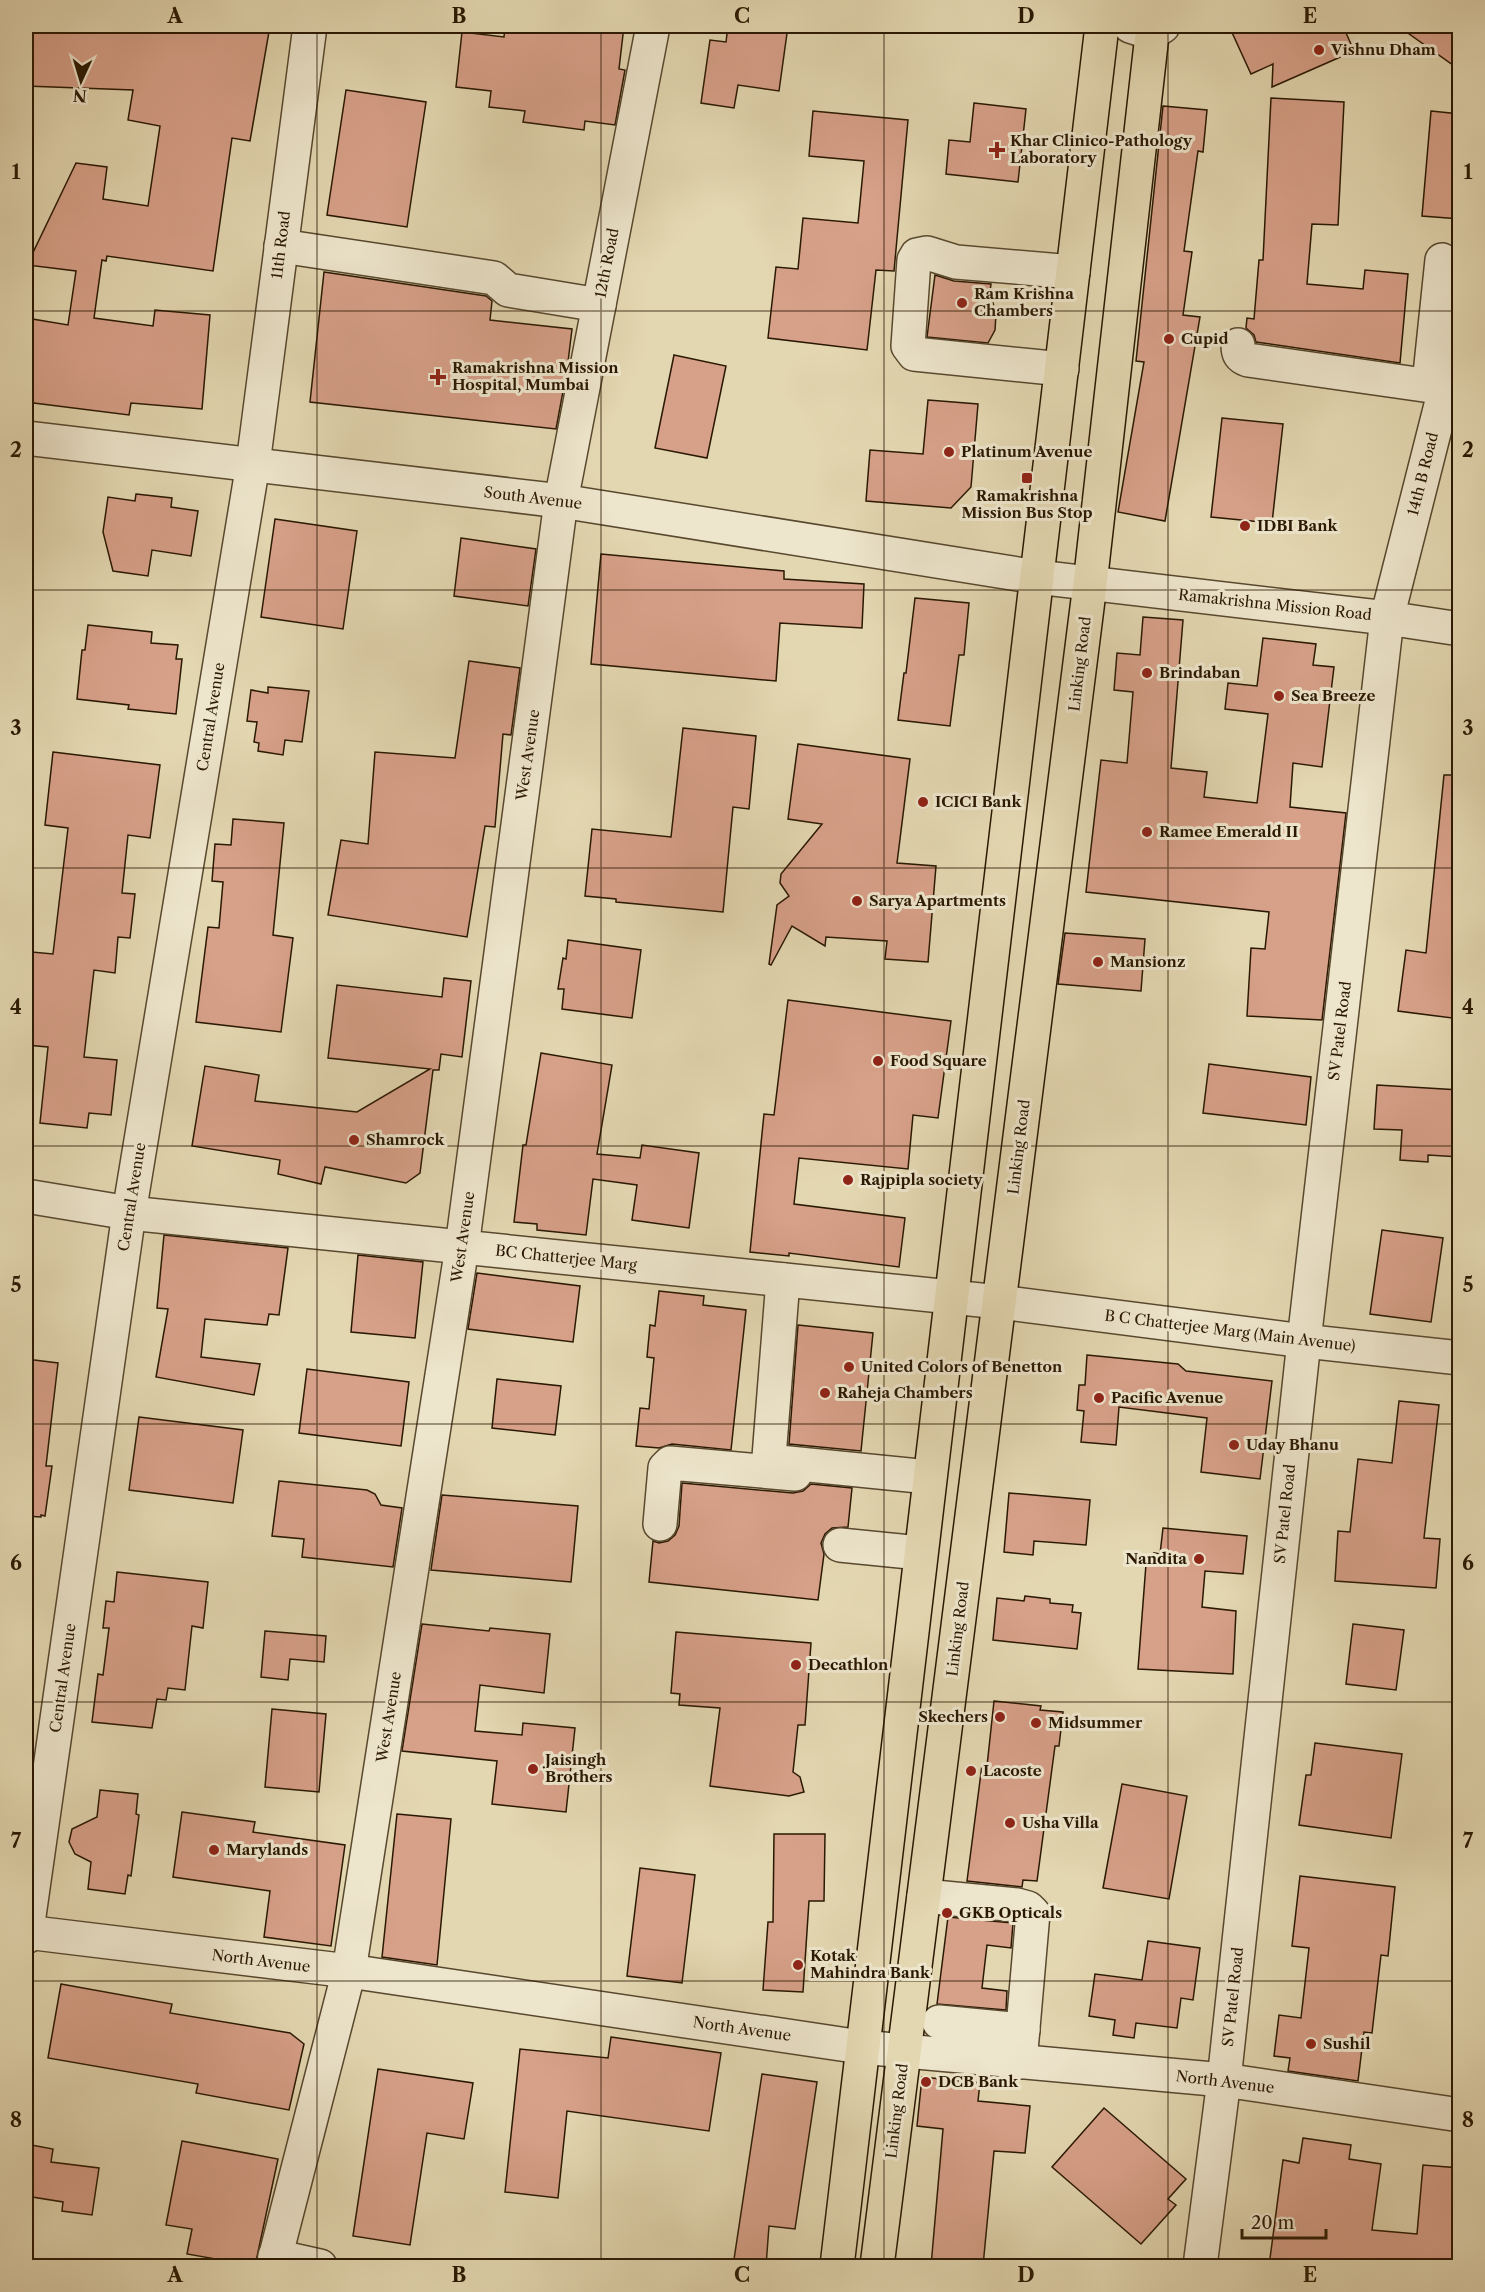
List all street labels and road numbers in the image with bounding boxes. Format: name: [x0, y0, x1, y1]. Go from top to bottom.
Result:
street label: 11th Road: [267, 210, 294, 280]
street label: 12th Road: [590, 226, 623, 299]
street label: 14th B Road: [1403, 430, 1442, 518]
street label: South Avenue: [483, 482, 583, 513]
street label: Ramakrishna Mission Road: [1177, 585, 1373, 624]
street label: Linking Road: [1064, 615, 1095, 712]
street label: Central Avenue: [193, 661, 228, 773]
street label: West Avenue: [512, 708, 543, 803]
street label: SV Patel Road: [1324, 980, 1355, 1082]
street label: Linking Road: [1003, 1098, 1034, 1195]
street label: Central Avenue: [114, 1141, 149, 1253]
street label: West Avenue: [447, 1190, 478, 1285]
street label: BC Chatterjee Marg: [494, 1241, 638, 1274]
street label: B C Chatterjee Marg (Main Avenue): [1103, 1306, 1357, 1355]
street label: SV Patel Road: [1270, 1463, 1299, 1565]
street label: Linking Road: [942, 1580, 973, 1677]
street label: Central Avenue: [45, 1622, 80, 1734]
street label: West Avenue: [372, 1670, 405, 1765]
street label: North Avenue: [211, 1945, 311, 1976]
street label: SV Patel Road: [1218, 1946, 1247, 2048]
street label: North Avenue: [692, 2012, 792, 2045]
street label: Linking Road: [881, 2062, 912, 2159]
street label: North Avenue: [1175, 2066, 1275, 2097]

